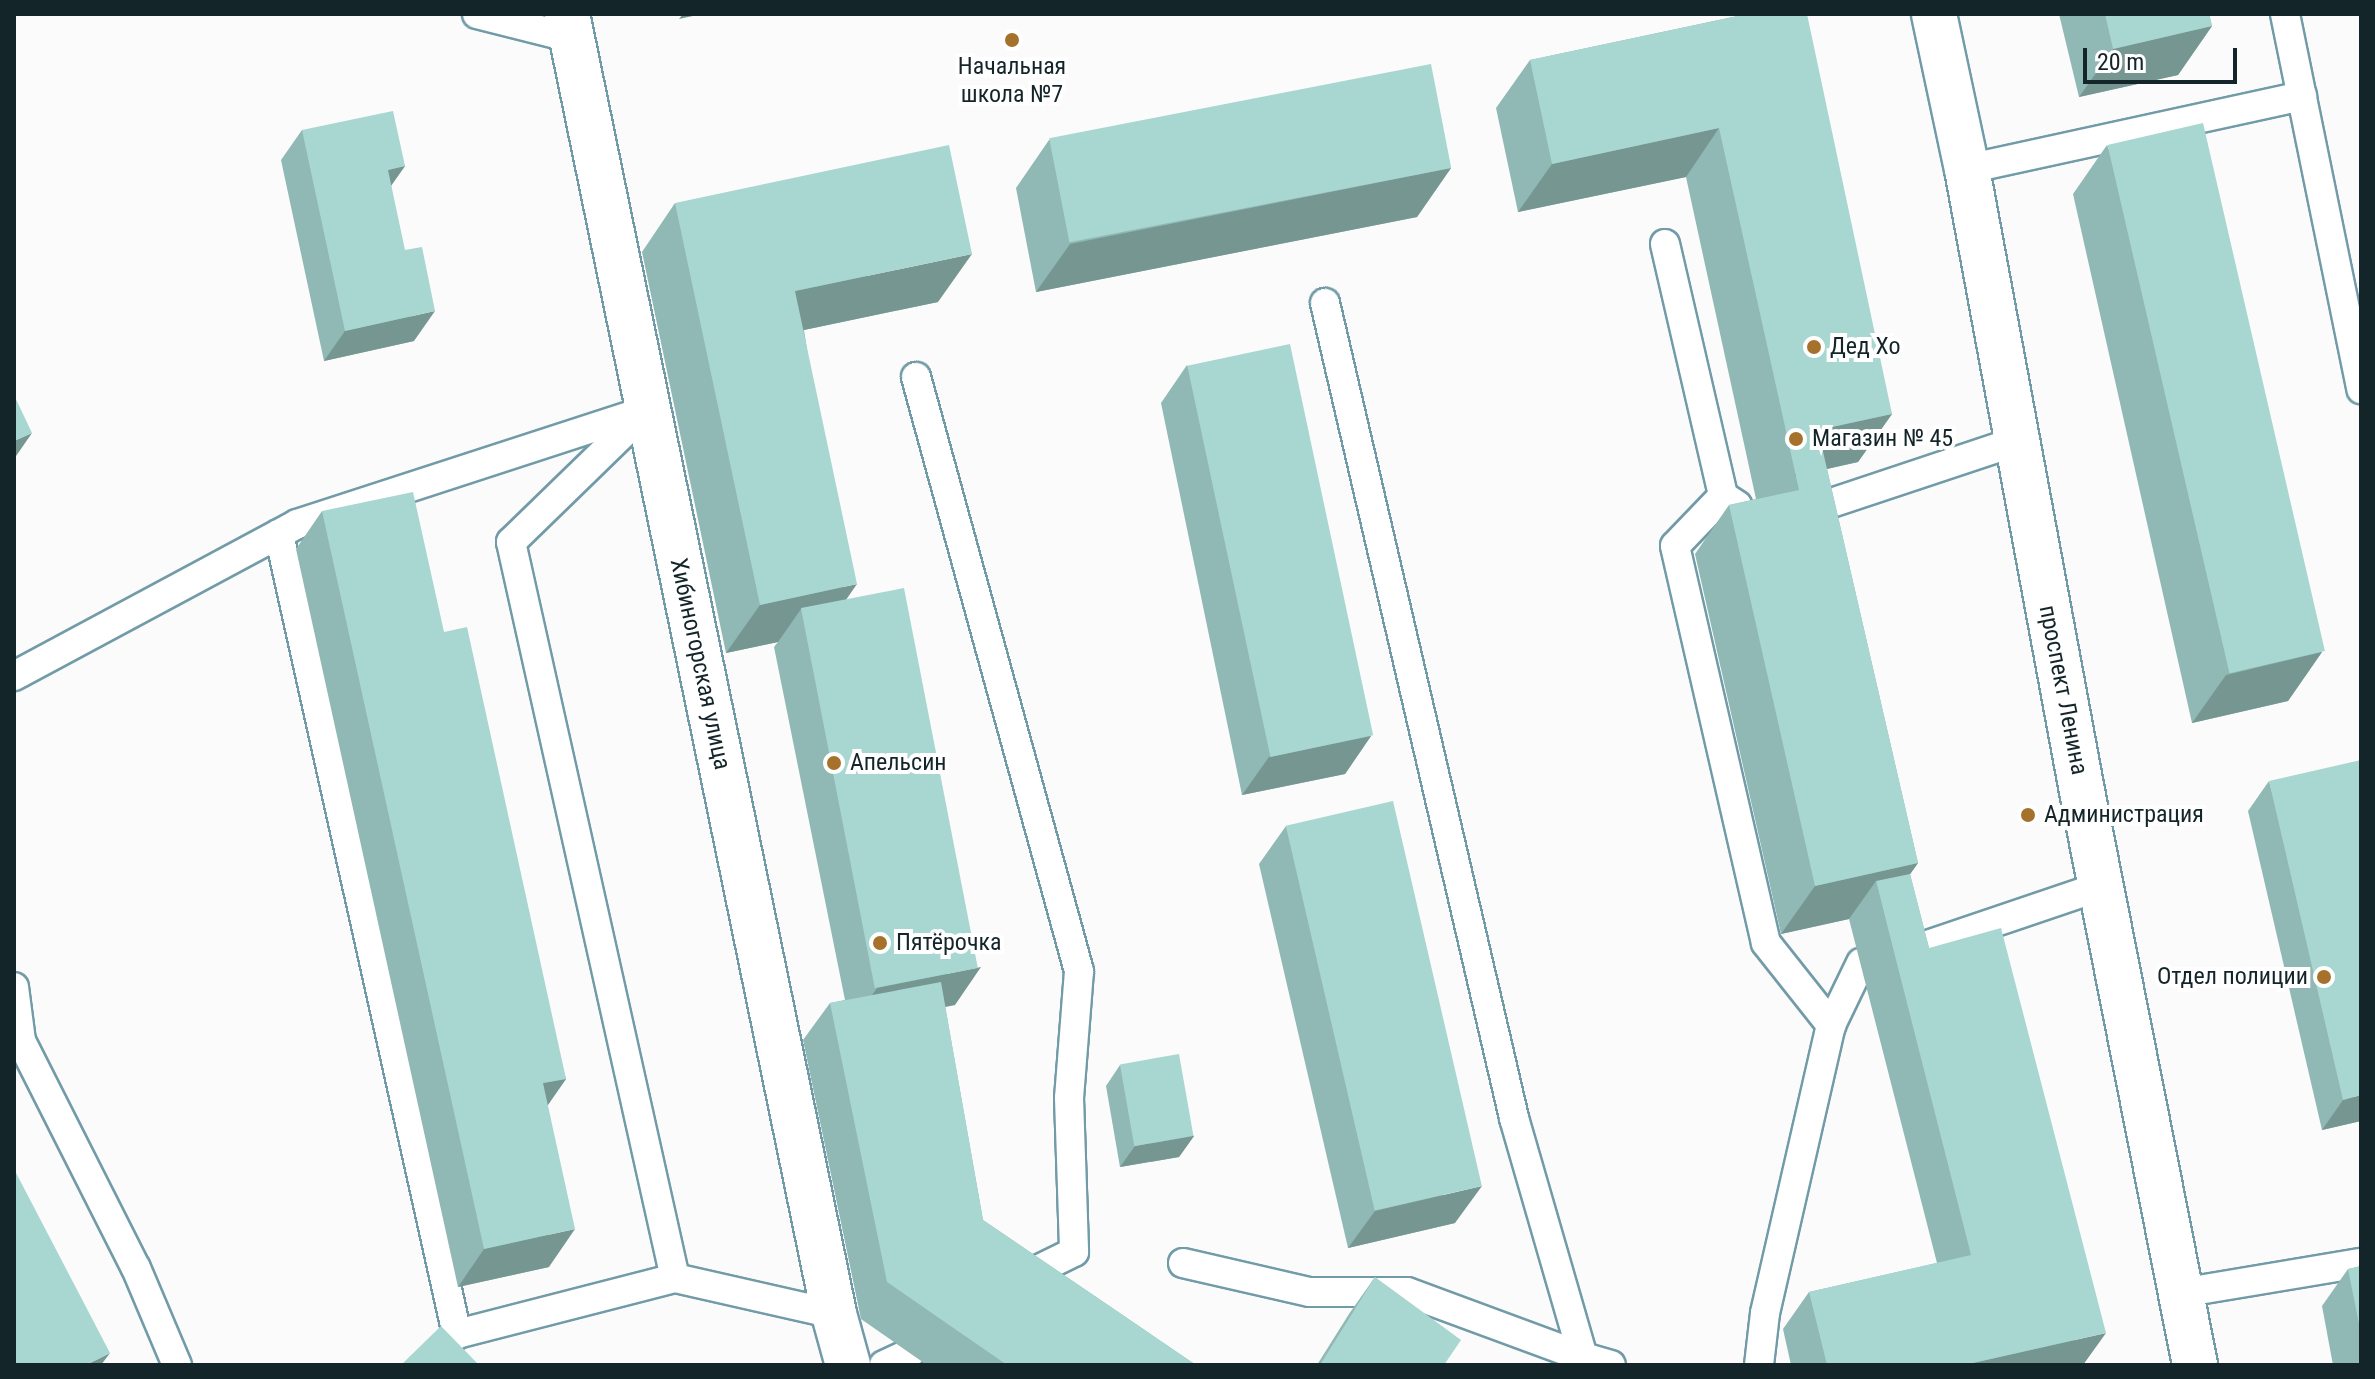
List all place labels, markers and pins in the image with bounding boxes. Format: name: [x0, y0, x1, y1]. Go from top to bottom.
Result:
marker: Начальная школа №7: [1003, 31, 1021, 49]
place label: Начальная школа №7: [958, 53, 1066, 109]
place label: Дед Хо: [1830, 333, 1900, 361]
marker: Дед Хо: [1805, 338, 1823, 356]
place label: Магазин № 45: [1812, 425, 1953, 453]
marker: Магазин № 45: [1787, 430, 1805, 448]
place label: Апельсин: [850, 749, 947, 777]
marker: Апельсин: [825, 754, 843, 772]
place label: Администрация: [2044, 801, 2204, 829]
marker: Администрация: [2019, 806, 2037, 824]
place label: Пятёрочка: [896, 929, 1001, 957]
marker: Пятёрочка: [871, 934, 889, 952]
place label: Отдел полиции: [2157, 963, 2308, 991]
marker: Отдел полиции: [2315, 968, 2333, 986]

